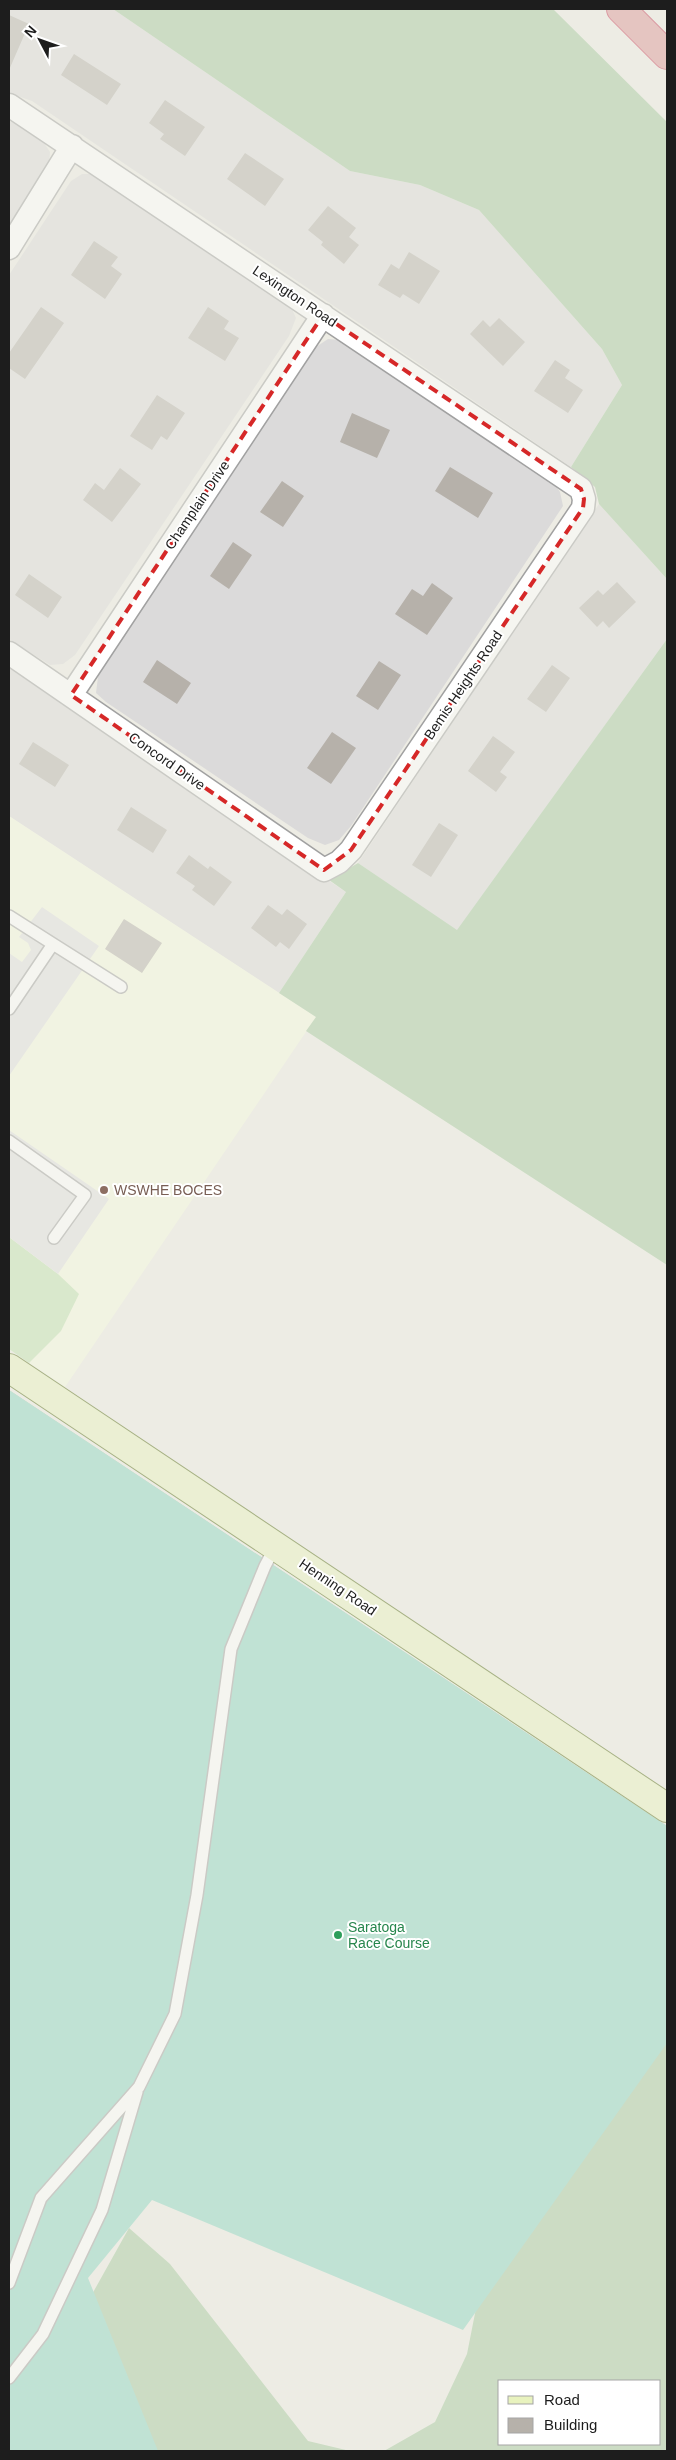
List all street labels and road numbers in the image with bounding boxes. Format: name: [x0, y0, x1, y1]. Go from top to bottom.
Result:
street label: Lexington Road: [250, 262, 340, 330]
street label: Champlain Drive: [161, 457, 233, 552]
street label: Bemis Heights Road: [421, 628, 505, 742]
street label: Concord Drive: [126, 729, 208, 793]
street label: Henning Road: [296, 1555, 380, 1619]

